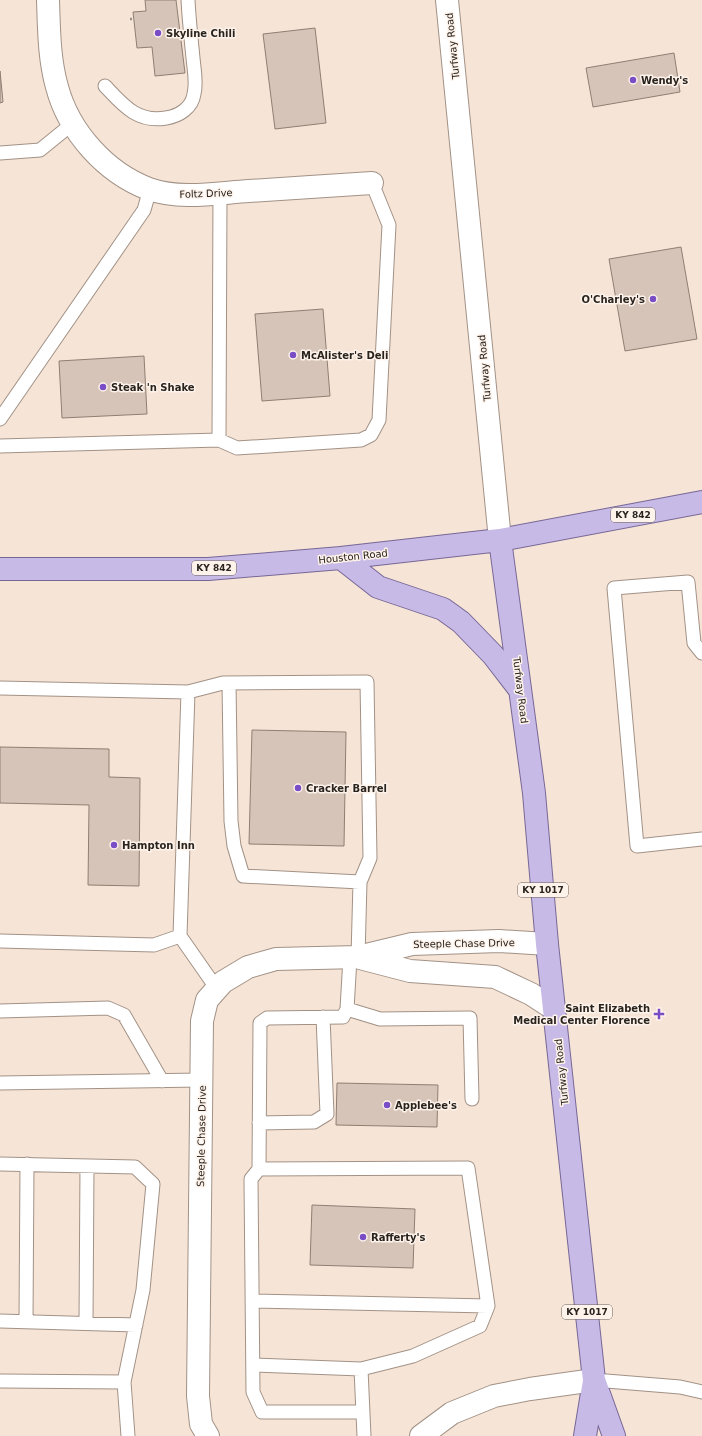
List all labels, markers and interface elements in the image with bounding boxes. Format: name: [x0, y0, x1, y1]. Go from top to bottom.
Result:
street label: Turfway Road: [444, 12, 462, 81]
marker: Skyline Chili: [153, 28, 163, 38]
place label: Skyline Chili: [166, 28, 235, 39]
marker: Wendy's: [628, 75, 638, 85]
place label: Wendy's: [641, 75, 688, 86]
street label: Foltz Drive: [179, 187, 233, 200]
place label: O'Charley's: [582, 294, 645, 305]
marker: O'Charley's: [648, 294, 658, 304]
street label: Turfway Road: [476, 334, 493, 403]
marker: McAlister's Deli: [288, 350, 298, 360]
place label: McAlister's Deli: [301, 350, 388, 361]
marker: Steak 'n Shake: [98, 382, 108, 392]
place label: Steak 'n Shake: [111, 382, 195, 393]
road number: KY 842: [611, 508, 655, 522]
street label: Houston Road: [318, 547, 388, 566]
road number: KY 842: [192, 561, 236, 575]
street label: Turfway Road: [511, 655, 530, 724]
marker: Cracker Barrel: [293, 783, 303, 793]
place label: Cracker Barrel: [306, 783, 387, 794]
marker: Hampton Inn: [109, 840, 119, 850]
place label: Hampton Inn: [122, 840, 195, 851]
road number: KY 1017: [518, 883, 568, 897]
street label: Steeple Chase Drive: [413, 937, 515, 950]
place label: Saint Elizabeth Medical Center Florence: [513, 1003, 650, 1026]
marker: Saint Elizabeth Medical Center Florence: [653, 1008, 665, 1020]
street label: Turfway Road: [553, 1038, 571, 1107]
street label: Steeple Chase Drive: [195, 1085, 208, 1187]
marker: Applebee's: [382, 1100, 392, 1110]
place label: Applebee's: [395, 1100, 457, 1111]
marker: Rafferty's: [358, 1232, 368, 1242]
place label: Rafferty's: [371, 1232, 426, 1243]
road number: KY 1017: [562, 1305, 612, 1319]

